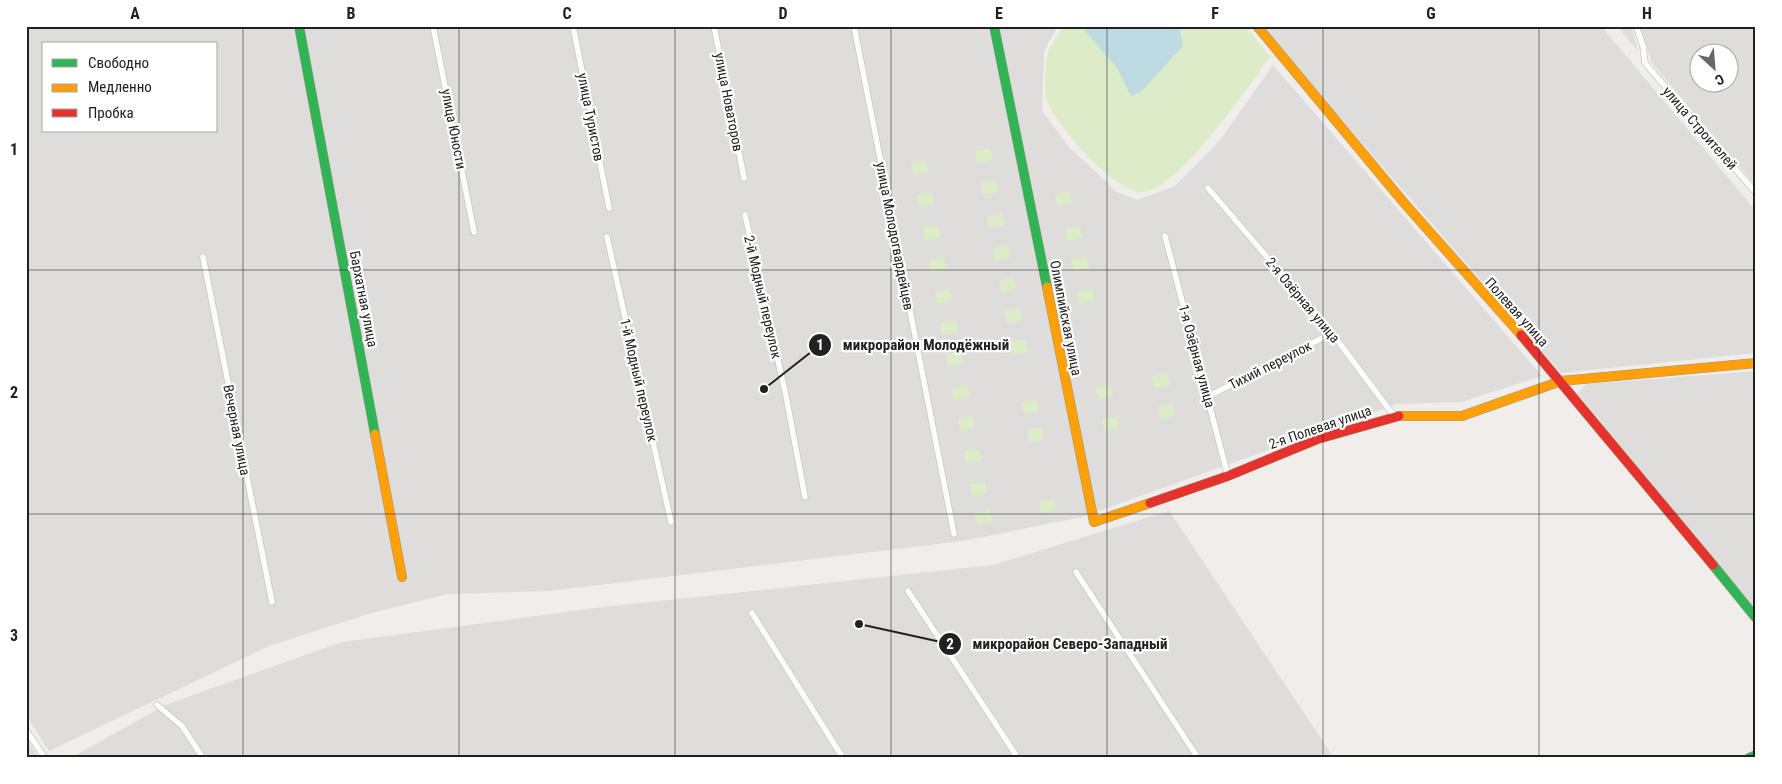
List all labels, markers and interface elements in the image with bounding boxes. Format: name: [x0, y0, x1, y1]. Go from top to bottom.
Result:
text: A: [130, 4, 140, 23]
text: B: [347, 4, 356, 23]
text: C: [562, 4, 572, 23]
text: D: [778, 4, 788, 23]
text: E: [995, 4, 1003, 23]
text: F: [1211, 4, 1219, 23]
text: G: [1426, 4, 1436, 23]
text: H: [1642, 4, 1652, 23]
legend: [42, 42, 218, 132]
north arrow: [1690, 42, 1740, 92]
street label: улица Новаторов: [712, 51, 746, 153]
text: Свободно: [88, 54, 149, 72]
street label: улица Туристов: [575, 71, 607, 163]
text: С: [1713, 71, 1727, 89]
text: Медленно: [88, 78, 152, 96]
street label: улица Строителей: [1660, 83, 1740, 173]
street label: улица Юности: [438, 87, 470, 171]
text: Пробка: [88, 104, 134, 122]
text: 1: [10, 140, 18, 159]
street label: улица Молодогвардейцев: [873, 161, 917, 311]
street label: 2-й Модный переулок: [741, 234, 785, 360]
street label: Бархатная улица: [347, 250, 381, 348]
street label: 2-я Озёрная улица: [1263, 254, 1343, 346]
street label: Олимпийская улица: [1047, 259, 1085, 377]
street label: Полевая улица: [1482, 274, 1552, 350]
street label: 1-я Озёрная улица: [1176, 303, 1218, 409]
street label: 1-й Модный переулок: [617, 317, 661, 443]
callout: микрорайон Молодёжный: [808, 330, 1019, 360]
text: 1: [816, 336, 824, 354]
text: микрорайон Молодёжный: [843, 336, 1009, 354]
street label: Тихий переулок: [1226, 337, 1314, 393]
text: 2: [10, 383, 18, 402]
street label: Вечерная улица: [220, 383, 254, 477]
street label: 2-я Полевая улица: [1267, 402, 1373, 452]
text: 3: [10, 626, 18, 645]
callout: микрорайон Северо-Западный: [938, 629, 1178, 659]
text: 2: [946, 635, 954, 653]
text: микрорайон Северо-Западный: [972, 635, 1168, 653]

